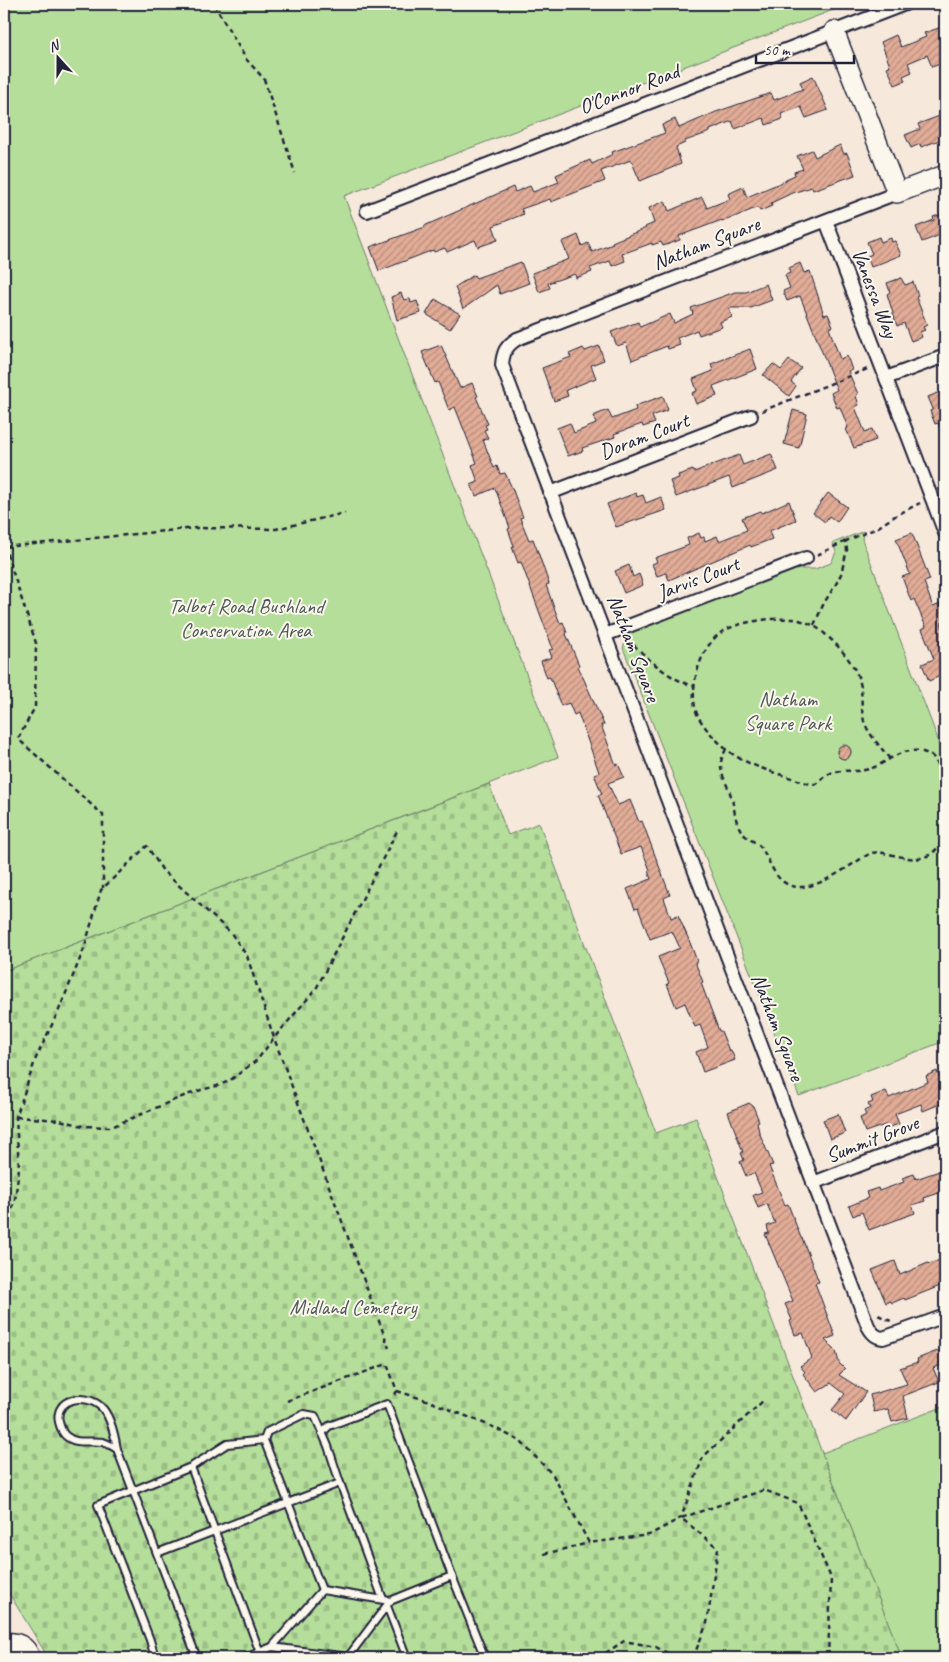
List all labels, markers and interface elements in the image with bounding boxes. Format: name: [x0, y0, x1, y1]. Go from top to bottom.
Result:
north arrow: [32, 32, 82, 82]
scale bar: [756, 32, 854, 64]
text: N: [46, 36, 63, 56]
text: 50 m: [764, 41, 791, 60]
street label: O'Connor Road: [575, 57, 686, 120]
street label: Natham Square: [649, 210, 764, 275]
street label: Vanessa Way: [846, 245, 905, 343]
street label: Doram Court: [596, 406, 694, 465]
street label: Jarvis Court: [652, 550, 745, 606]
street label: Natham Square: [602, 591, 667, 706]
park label: Talbot Road Bushland Conservation Area: [168, 593, 326, 643]
park label: Natham Square Park: [745, 686, 834, 736]
street label: Natham Square: [746, 970, 811, 1085]
street label: Summit Grove: [822, 1109, 924, 1169]
park label: Midland Cemetery: [289, 1294, 418, 1320]

